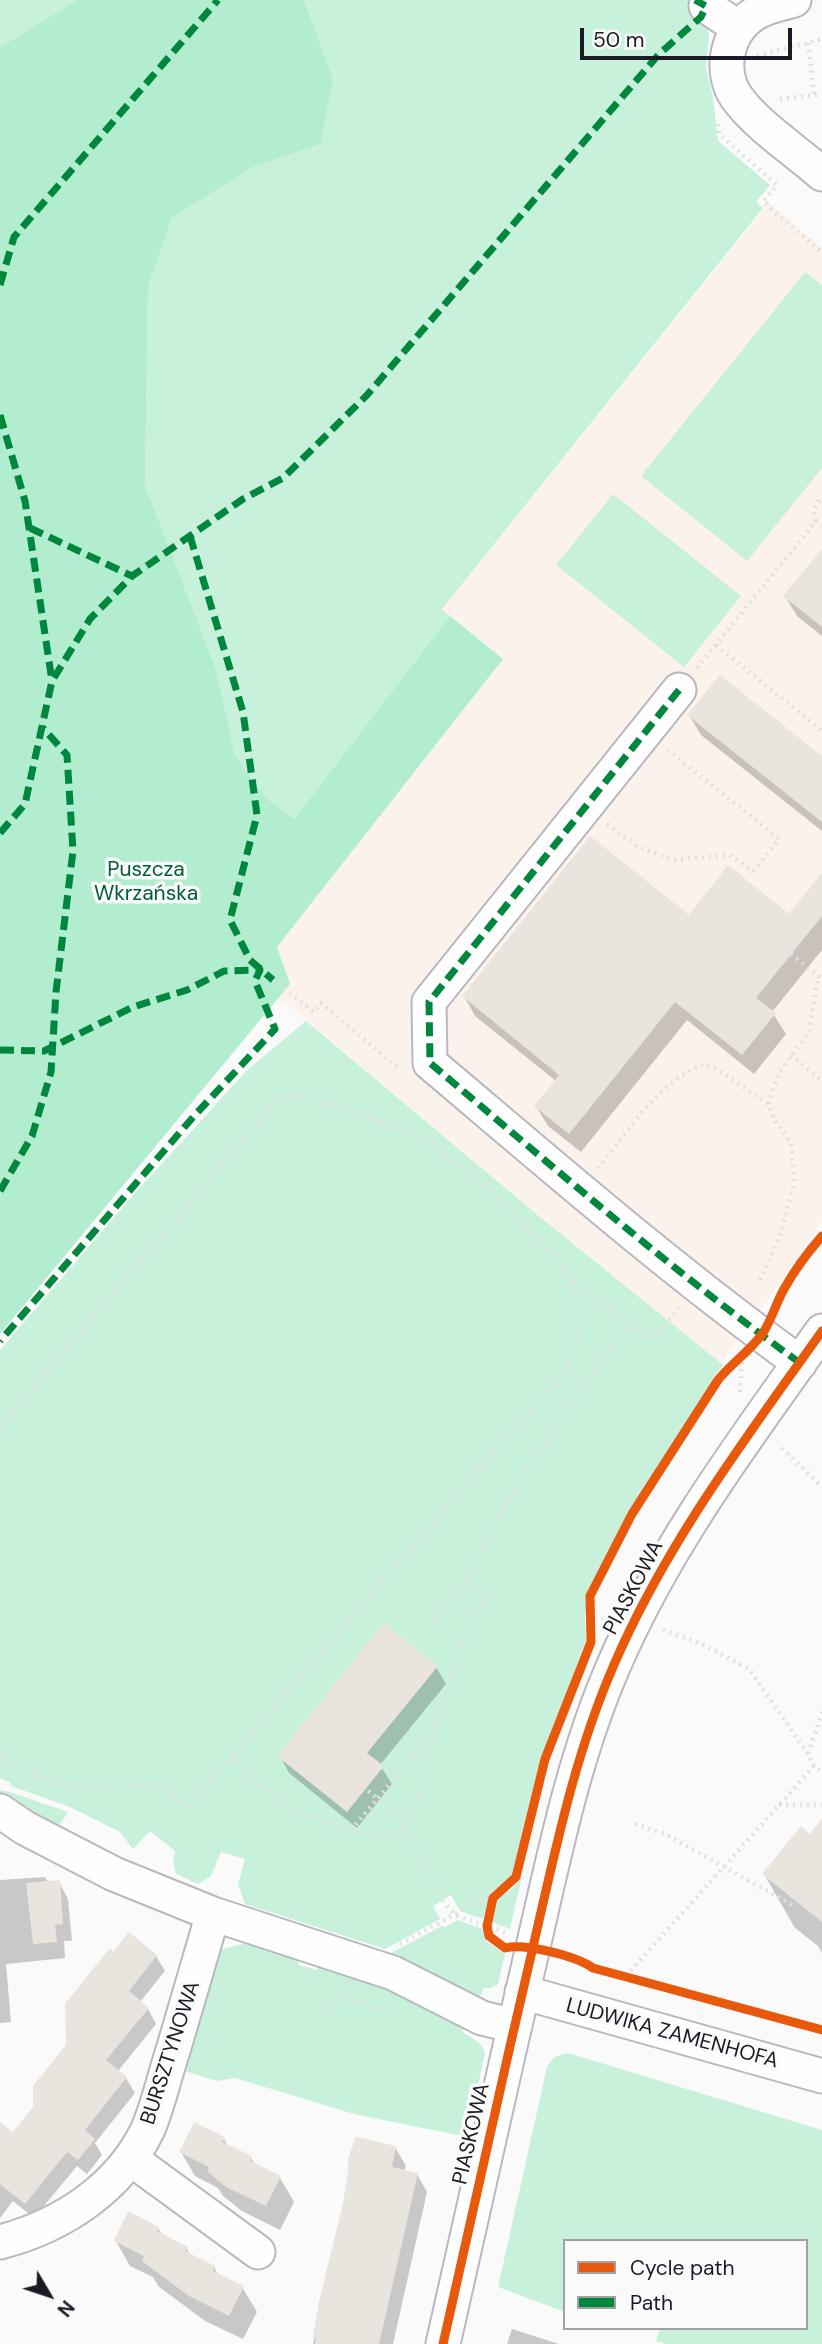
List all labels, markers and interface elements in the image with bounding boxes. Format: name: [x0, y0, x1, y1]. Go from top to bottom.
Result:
scale bar: [584, 14, 796, 58]
text: 50 m: [593, 26, 644, 54]
park label: Puszcza Wkrzańska: [94, 857, 198, 907]
street label: PIASKOWA: [599, 1537, 669, 1639]
street label: BURSZTYNOWA: [136, 1978, 206, 2128]
street label: LUDWIKA ZAMENHOFA: [563, 1994, 781, 2074]
street label: PIASKOWA: [448, 2081, 496, 2187]
legend: [563, 2239, 808, 2330]
text: Cycle path: [630, 2254, 735, 2282]
north arrow: [14, 2260, 84, 2330]
text: Path: [630, 2289, 673, 2317]
text: N: [52, 2295, 80, 2322]

